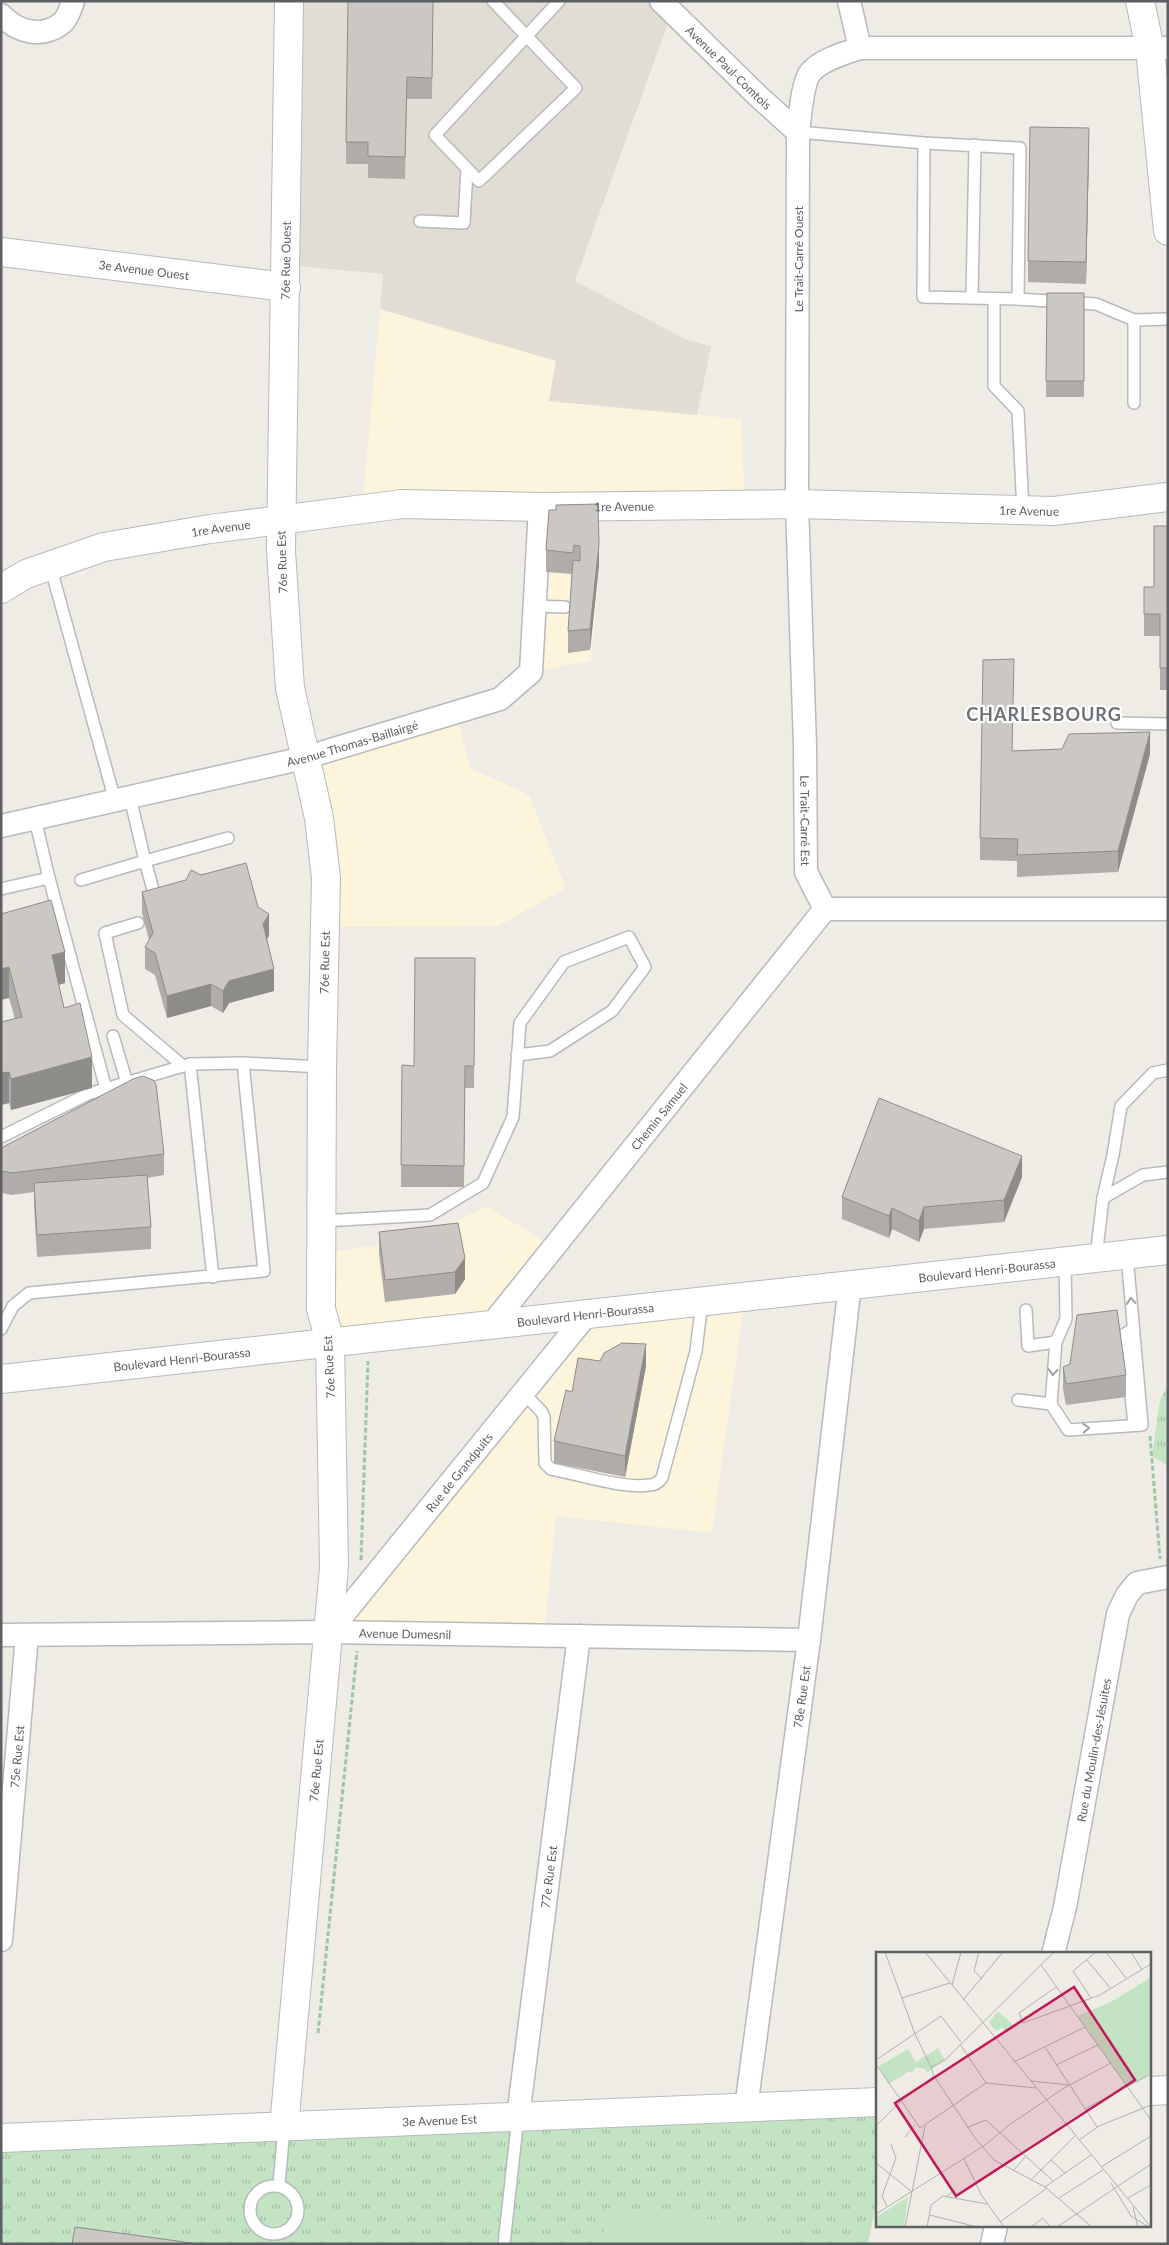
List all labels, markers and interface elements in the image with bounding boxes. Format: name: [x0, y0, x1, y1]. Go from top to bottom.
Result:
street label: Avenue Paul-Comtois: [683, 22, 775, 112]
street label: Le Trait-Carré Ouest: [791, 205, 806, 312]
street label: 76e Rue Ouest: [277, 220, 293, 300]
street label: 3e Avenue Ouest: [98, 257, 191, 283]
street label: 1re Avenue: [594, 498, 654, 514]
street label: 1re Avenue: [999, 502, 1060, 519]
street label: 1re Avenue: [190, 516, 251, 540]
street label: 76e Rue Est: [273, 530, 291, 594]
district label: CHARLESBOURG: [966, 703, 1122, 725]
street label: Avenue Thomas-Baillairgé: [285, 717, 420, 769]
street label: Le Trait-Carré Est: [798, 775, 813, 867]
street label: 76e Rue Est: [316, 930, 332, 994]
street label: Chemin Samuel: [627, 1080, 690, 1153]
street label: Boulevard Henri-Bourassa: [918, 1255, 1056, 1285]
one-way arrow: [1126, 1297, 1137, 1305]
street label: Boulevard Henri-Bourassa: [516, 1299, 655, 1329]
street label: 76e Rue Est: [320, 1334, 338, 1399]
street label: Boulevard Henri-Bourassa: [113, 1344, 251, 1374]
one-way arrow: [1048, 1369, 1059, 1377]
one-way arrow: [1082, 1423, 1090, 1434]
street label: Rue de Grandpuits: [422, 1429, 495, 1515]
street label: Avenue Dumesnil: [359, 1625, 451, 1642]
street label: 78e Rue Est: [790, 1664, 813, 1729]
street label: Rue du Moulin-des-Jésuites: [1073, 1677, 1114, 1823]
street label: 75e Rue Est: [6, 1724, 27, 1789]
street label: 76e Rue Est: [306, 1738, 326, 1803]
street label: 77e Rue Est: [537, 1844, 560, 1909]
inset map: [876, 1952, 1152, 2228]
street label: 3e Avenue Est: [402, 2111, 478, 2129]

